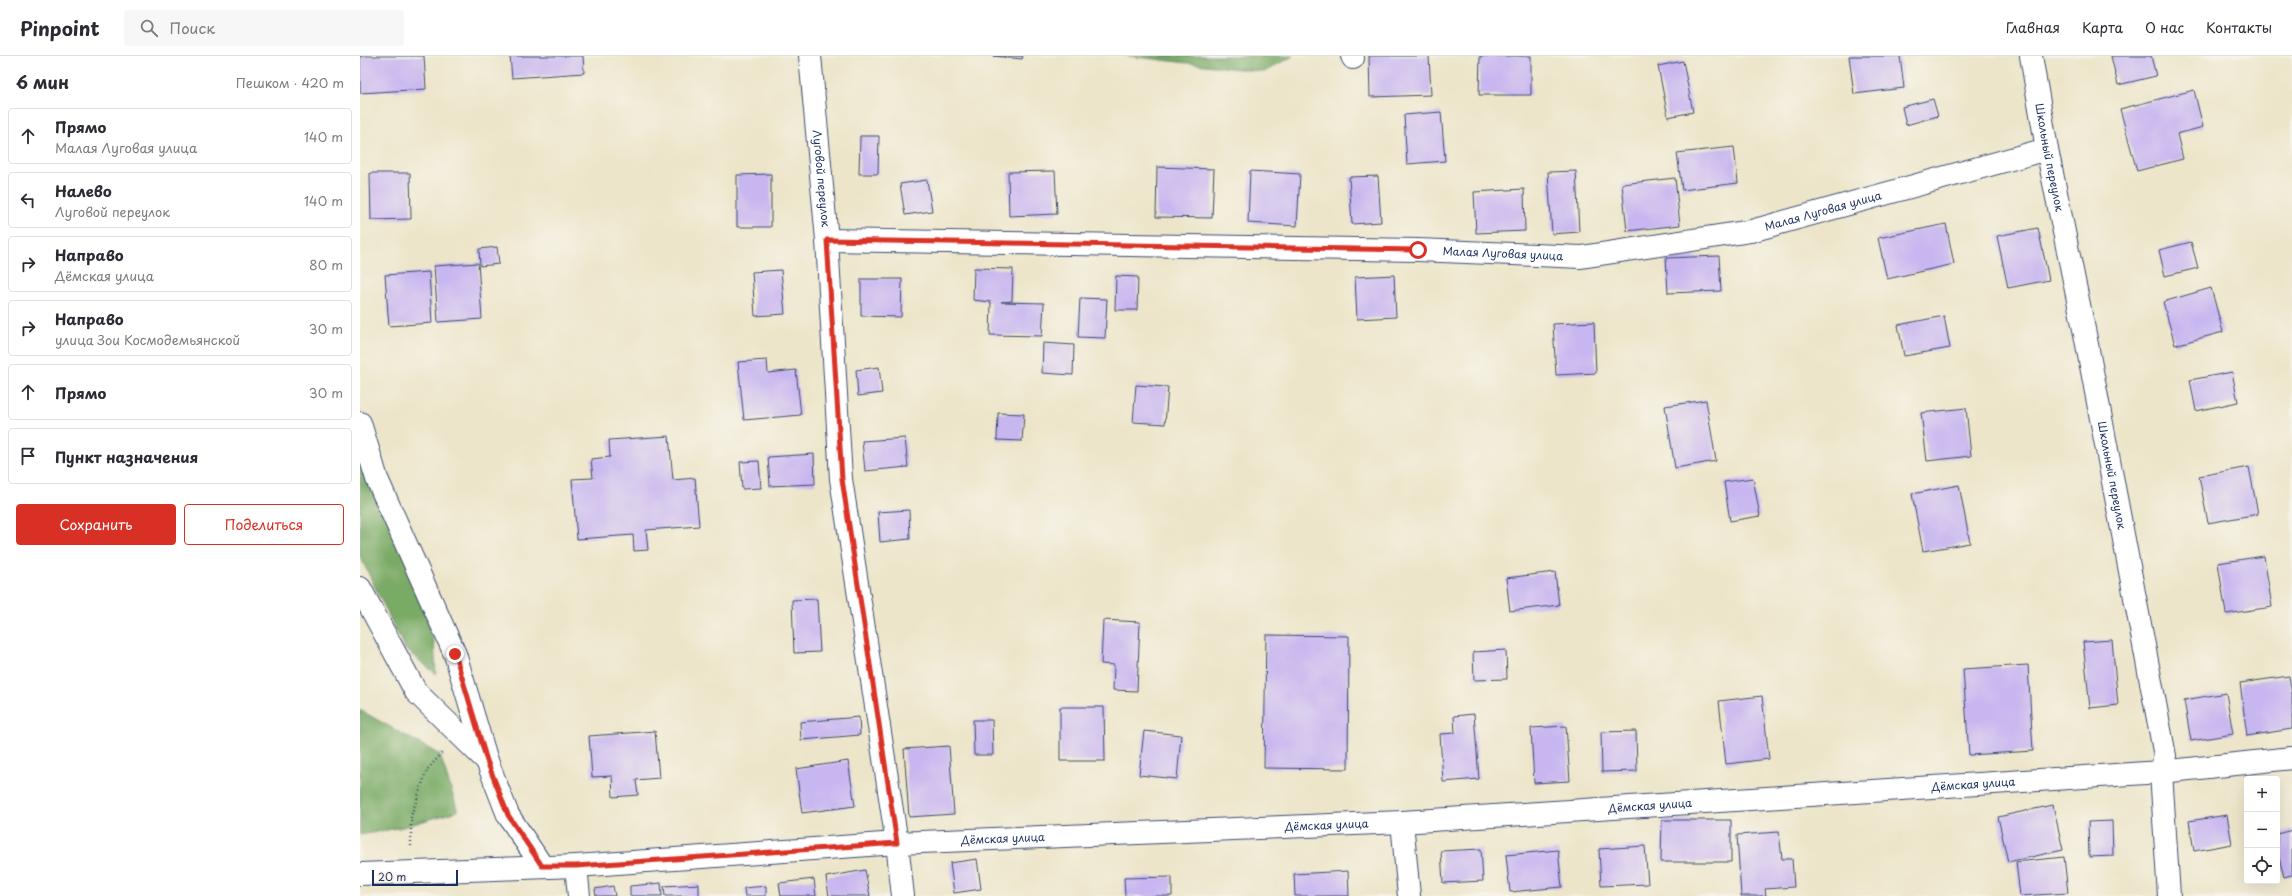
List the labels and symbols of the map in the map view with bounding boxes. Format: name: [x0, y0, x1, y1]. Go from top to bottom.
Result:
street label: Школьный переулок: [2031, 102, 2069, 213]
street label: Луговой переулок: [809, 129, 835, 228]
street label: Малая Луговая улица: [1763, 186, 1883, 235]
route start: [1409, 241, 1427, 259]
street label: Малая Луговая улица: [1442, 242, 1563, 264]
street label: Школьный переулок: [2094, 420, 2131, 531]
route end: [446, 645, 464, 663]
street label: Дёмская улица: [1930, 773, 2016, 795]
street label: Дёмская улица: [1607, 794, 1692, 816]
street label: Дёмская улица: [1283, 814, 1369, 835]
street label: Дёмская улица: [960, 828, 1045, 848]
scale bar: [372, 868, 458, 887]

